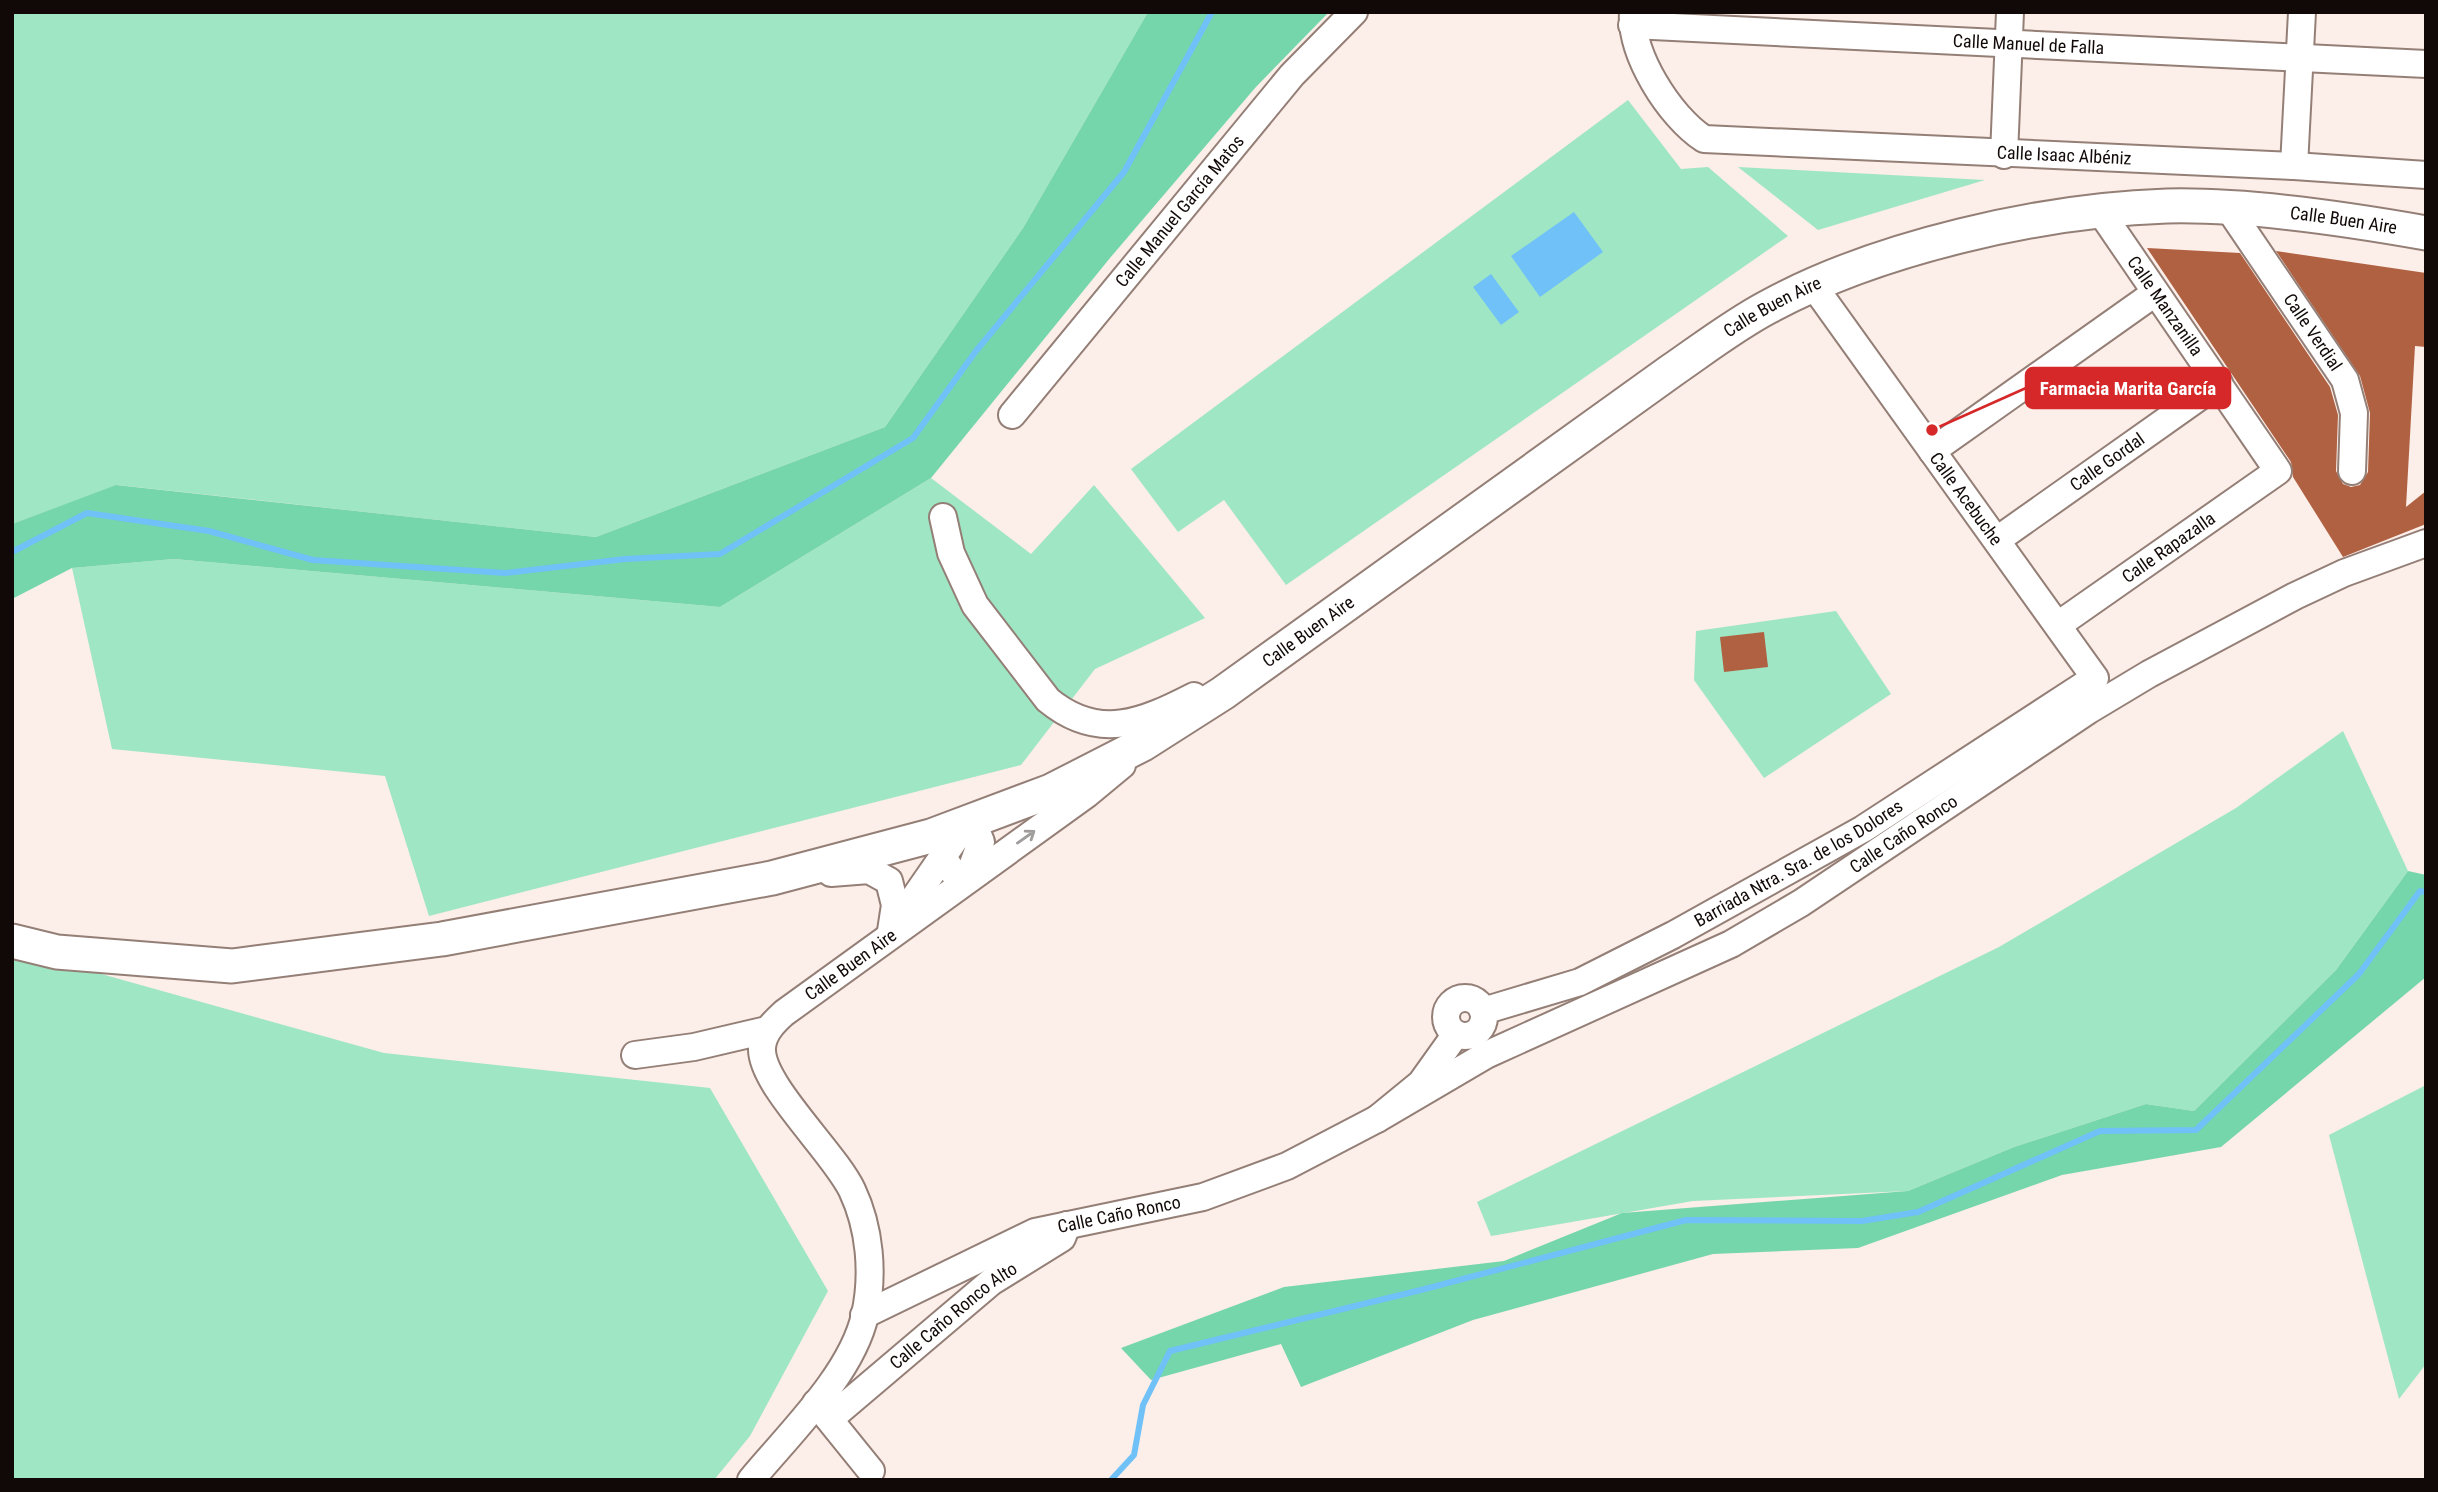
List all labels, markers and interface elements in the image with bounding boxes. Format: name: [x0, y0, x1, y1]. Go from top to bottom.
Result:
street label: Calle Manuel de Falla: [1952, 30, 2105, 58]
street label: Calle Manuel García Matos: [1111, 131, 1248, 291]
street label: Calle Isaac Albéniz: [1996, 141, 2132, 169]
street label: Calle Buen Aire: [2289, 202, 2399, 238]
street label: Calle Manzanilla: [2123, 252, 2208, 360]
street label: Calle Buen Aire: [1719, 272, 1824, 341]
street label: Calle Verdial: [2279, 289, 2347, 375]
callout: Farmacia Marita García: [2026, 368, 2230, 408]
text: Farmacia Marita García: [2040, 377, 2216, 400]
street label: Calle Gordal: [2066, 428, 2148, 495]
street label: Calle Acebuche: [1926, 448, 2007, 549]
street label: Calle Rapazalla: [2118, 507, 2219, 587]
street label: Calle Buen Aire: [1258, 591, 1358, 671]
street label: Calle Caño Ronco: [1845, 790, 1961, 877]
street label: Barriada Ntra. Sra. de los Dolores: [1691, 795, 1906, 931]
one-way arrow: [1016, 830, 1035, 844]
street label: Calle Buen Aire: [801, 924, 900, 1004]
street label: Calle Caño Ronco: [1056, 1191, 1182, 1237]
street label: Calle Caño Ronco Alto: [885, 1258, 1021, 1373]

